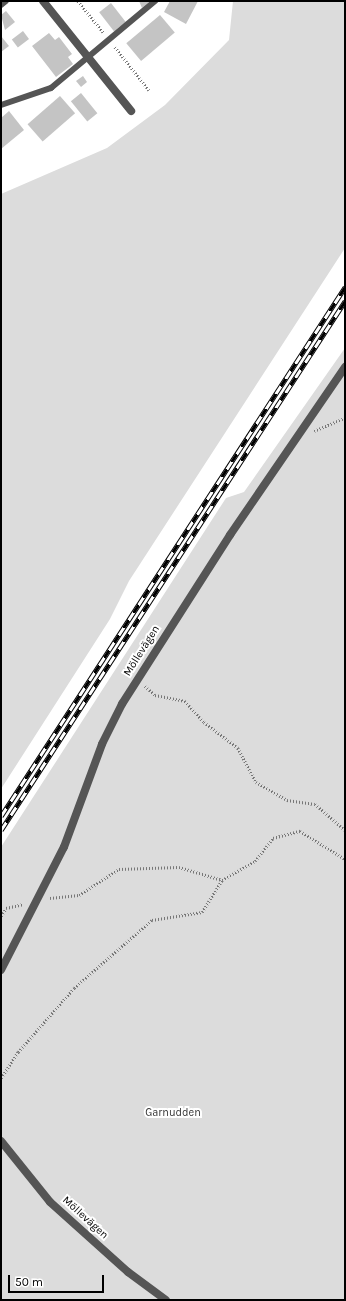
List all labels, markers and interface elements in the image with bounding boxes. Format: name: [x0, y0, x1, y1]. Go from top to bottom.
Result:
street label: Möllevägen: [121, 623, 163, 679]
park label: Garnudden: [145, 1106, 201, 1120]
street label: Möllevägen: [59, 1194, 111, 1242]
scale bar: [10, 1267, 106, 1293]
text: 50 m: [15, 1275, 43, 1289]

